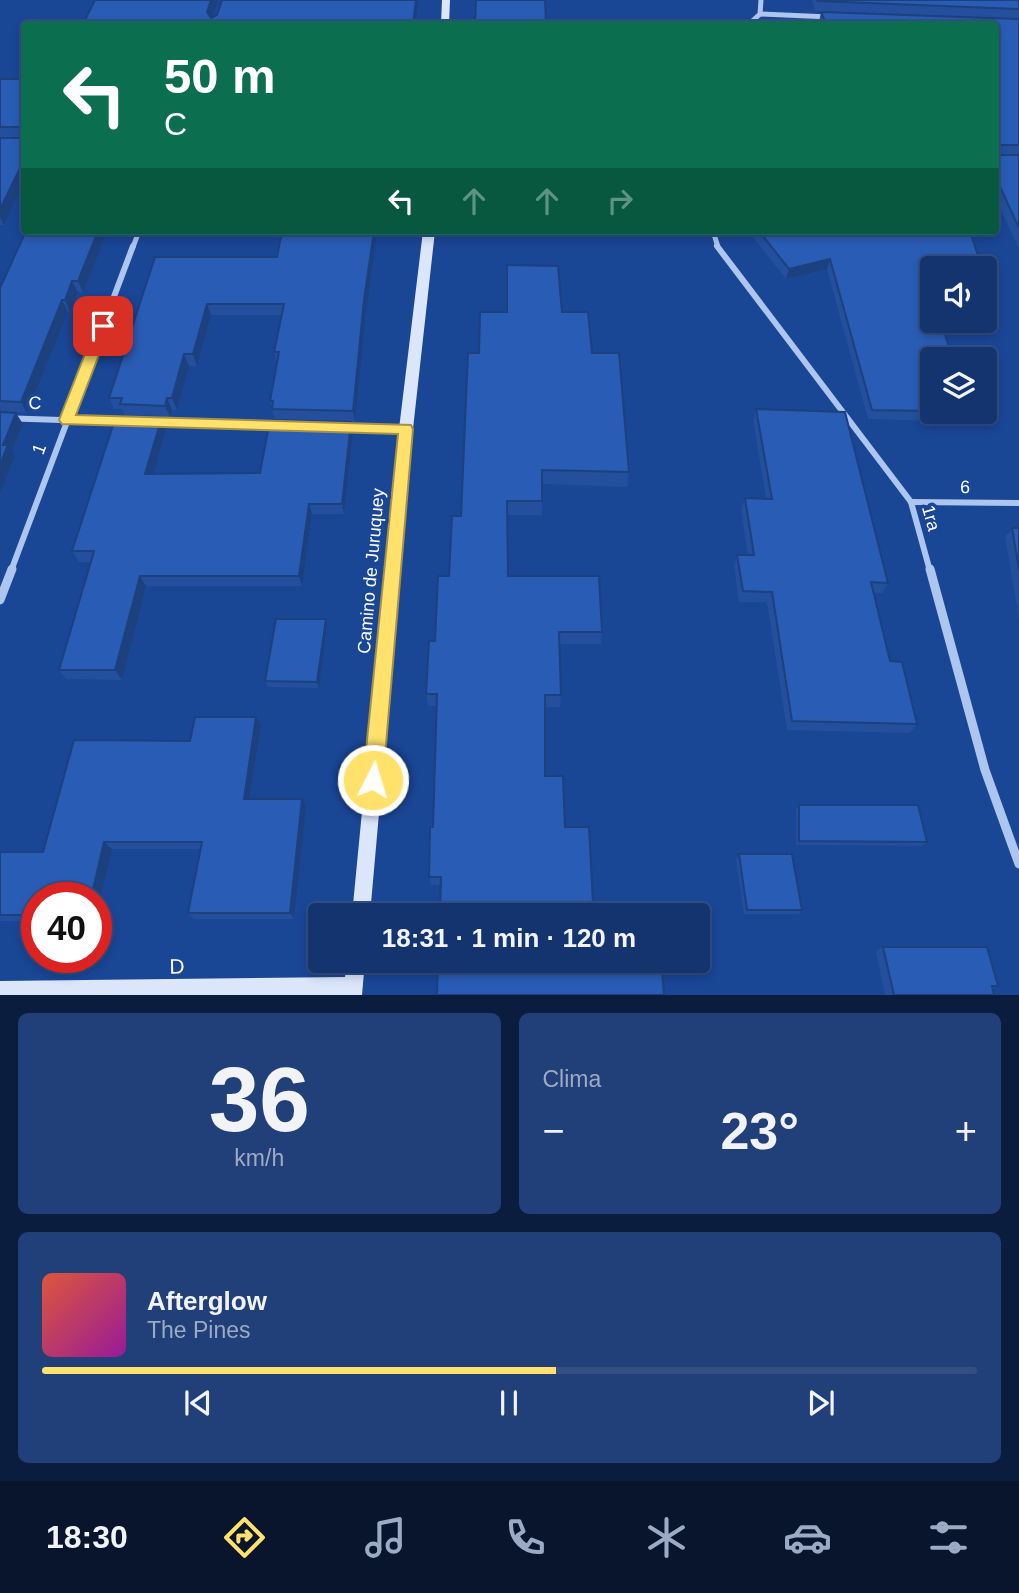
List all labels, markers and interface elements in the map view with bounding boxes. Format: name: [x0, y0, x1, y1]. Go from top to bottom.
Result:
icon: left: [49, 49, 140, 140]
text: 50 m: [164, 49, 276, 103]
text: C: [164, 106, 187, 142]
icon: left: [382, 182, 420, 220]
icon: ahead: [455, 182, 493, 220]
icon: ahead: [528, 182, 566, 220]
icon: right: [601, 182, 639, 220]
map controls: [920, 256, 997, 424]
button: sound: [920, 256, 997, 333]
pin: [73, 296, 133, 356]
icon: arrive: [84, 307, 122, 345]
button: layers: [920, 347, 997, 424]
street label: C: [28, 393, 42, 413]
street label: 1: [28, 441, 50, 457]
street label: 6: [960, 477, 970, 497]
street label: Camino de Juruquey: [354, 487, 388, 655]
street label: 1ra: [918, 503, 944, 534]
position arrow: [336, 743, 410, 817]
speed limit sign: 40: [21, 882, 112, 973]
text: 18:31 · 1 min · 120 m: [382, 923, 636, 953]
street label: D: [169, 954, 185, 978]
text: 36: [209, 1049, 310, 1150]
text: Clima: [543, 1066, 601, 1092]
text: 23°: [720, 1102, 799, 1160]
text: −: [543, 1110, 565, 1152]
text: +: [955, 1110, 977, 1152]
text: km/h: [234, 1145, 284, 1171]
text: Afterglow: [147, 1286, 267, 1316]
text: The Pines: [147, 1317, 251, 1343]
icon: previous: [179, 1384, 217, 1422]
icon: pause: [490, 1384, 528, 1422]
icon: next: [802, 1384, 840, 1422]
icon: directions: [220, 1513, 269, 1562]
icon: music: [361, 1513, 410, 1562]
icon: phone: [501, 1513, 550, 1562]
icon: climate: [642, 1513, 691, 1562]
icon: car: [783, 1513, 832, 1562]
icon: filters: [924, 1513, 973, 1562]
text: 18:30: [46, 1519, 128, 1555]

